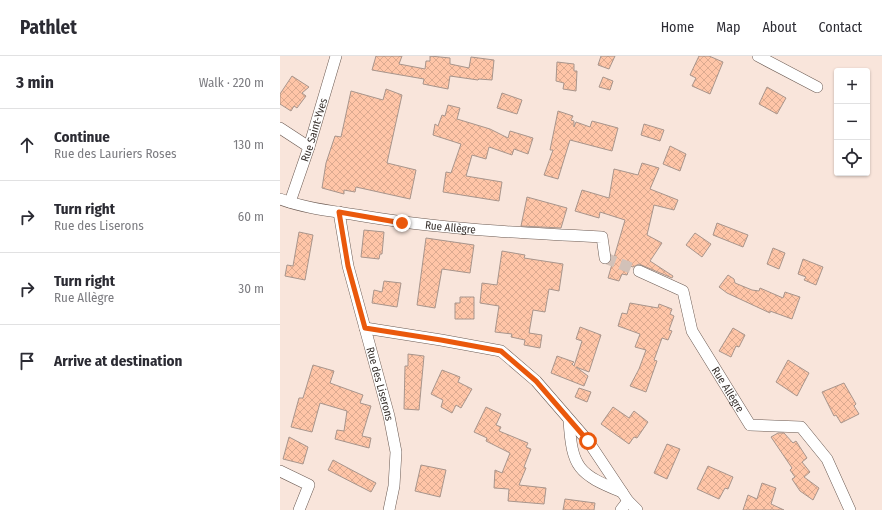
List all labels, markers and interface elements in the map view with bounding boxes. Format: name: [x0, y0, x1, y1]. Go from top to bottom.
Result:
text: Pathlet: [20, 16, 77, 39]
text: Home: [661, 19, 694, 36]
text: Map: [716, 19, 740, 36]
text: About: [762, 19, 797, 36]
text: Contact: [819, 19, 862, 36]
map controls: [834, 68, 870, 176]
button: +: [834, 68, 870, 104]
text: 3 min: [16, 72, 54, 93]
text: Walk · 220 m: [199, 75, 264, 90]
street label: Rue Saint-Yves: [298, 96, 330, 163]
button: −: [834, 104, 870, 140]
text: Continue: [54, 128, 110, 146]
icon: ahead: [16, 134, 38, 156]
text: 130 m: [233, 137, 264, 152]
button: locate: [834, 140, 870, 176]
text: Rue des Lauriers Roses: [54, 146, 177, 161]
text: Turn right: [54, 200, 115, 218]
icon: right: [16, 206, 38, 228]
text: 60 m: [238, 209, 264, 224]
route end: [393, 214, 411, 232]
text: Rue des Liserons: [54, 218, 144, 233]
street label: Rue Allègre: [424, 218, 476, 236]
text: Turn right: [54, 272, 115, 290]
icon: right: [16, 278, 38, 300]
text: 30 m: [238, 281, 264, 296]
text: Rue Allègre: [54, 290, 114, 305]
street label: Rue des Liserons: [364, 346, 396, 422]
icon: arrive: [16, 350, 38, 372]
text: Arrive at destination: [54, 352, 182, 370]
street label: Rue Allègre: [709, 364, 747, 415]
route start: [579, 432, 597, 450]

